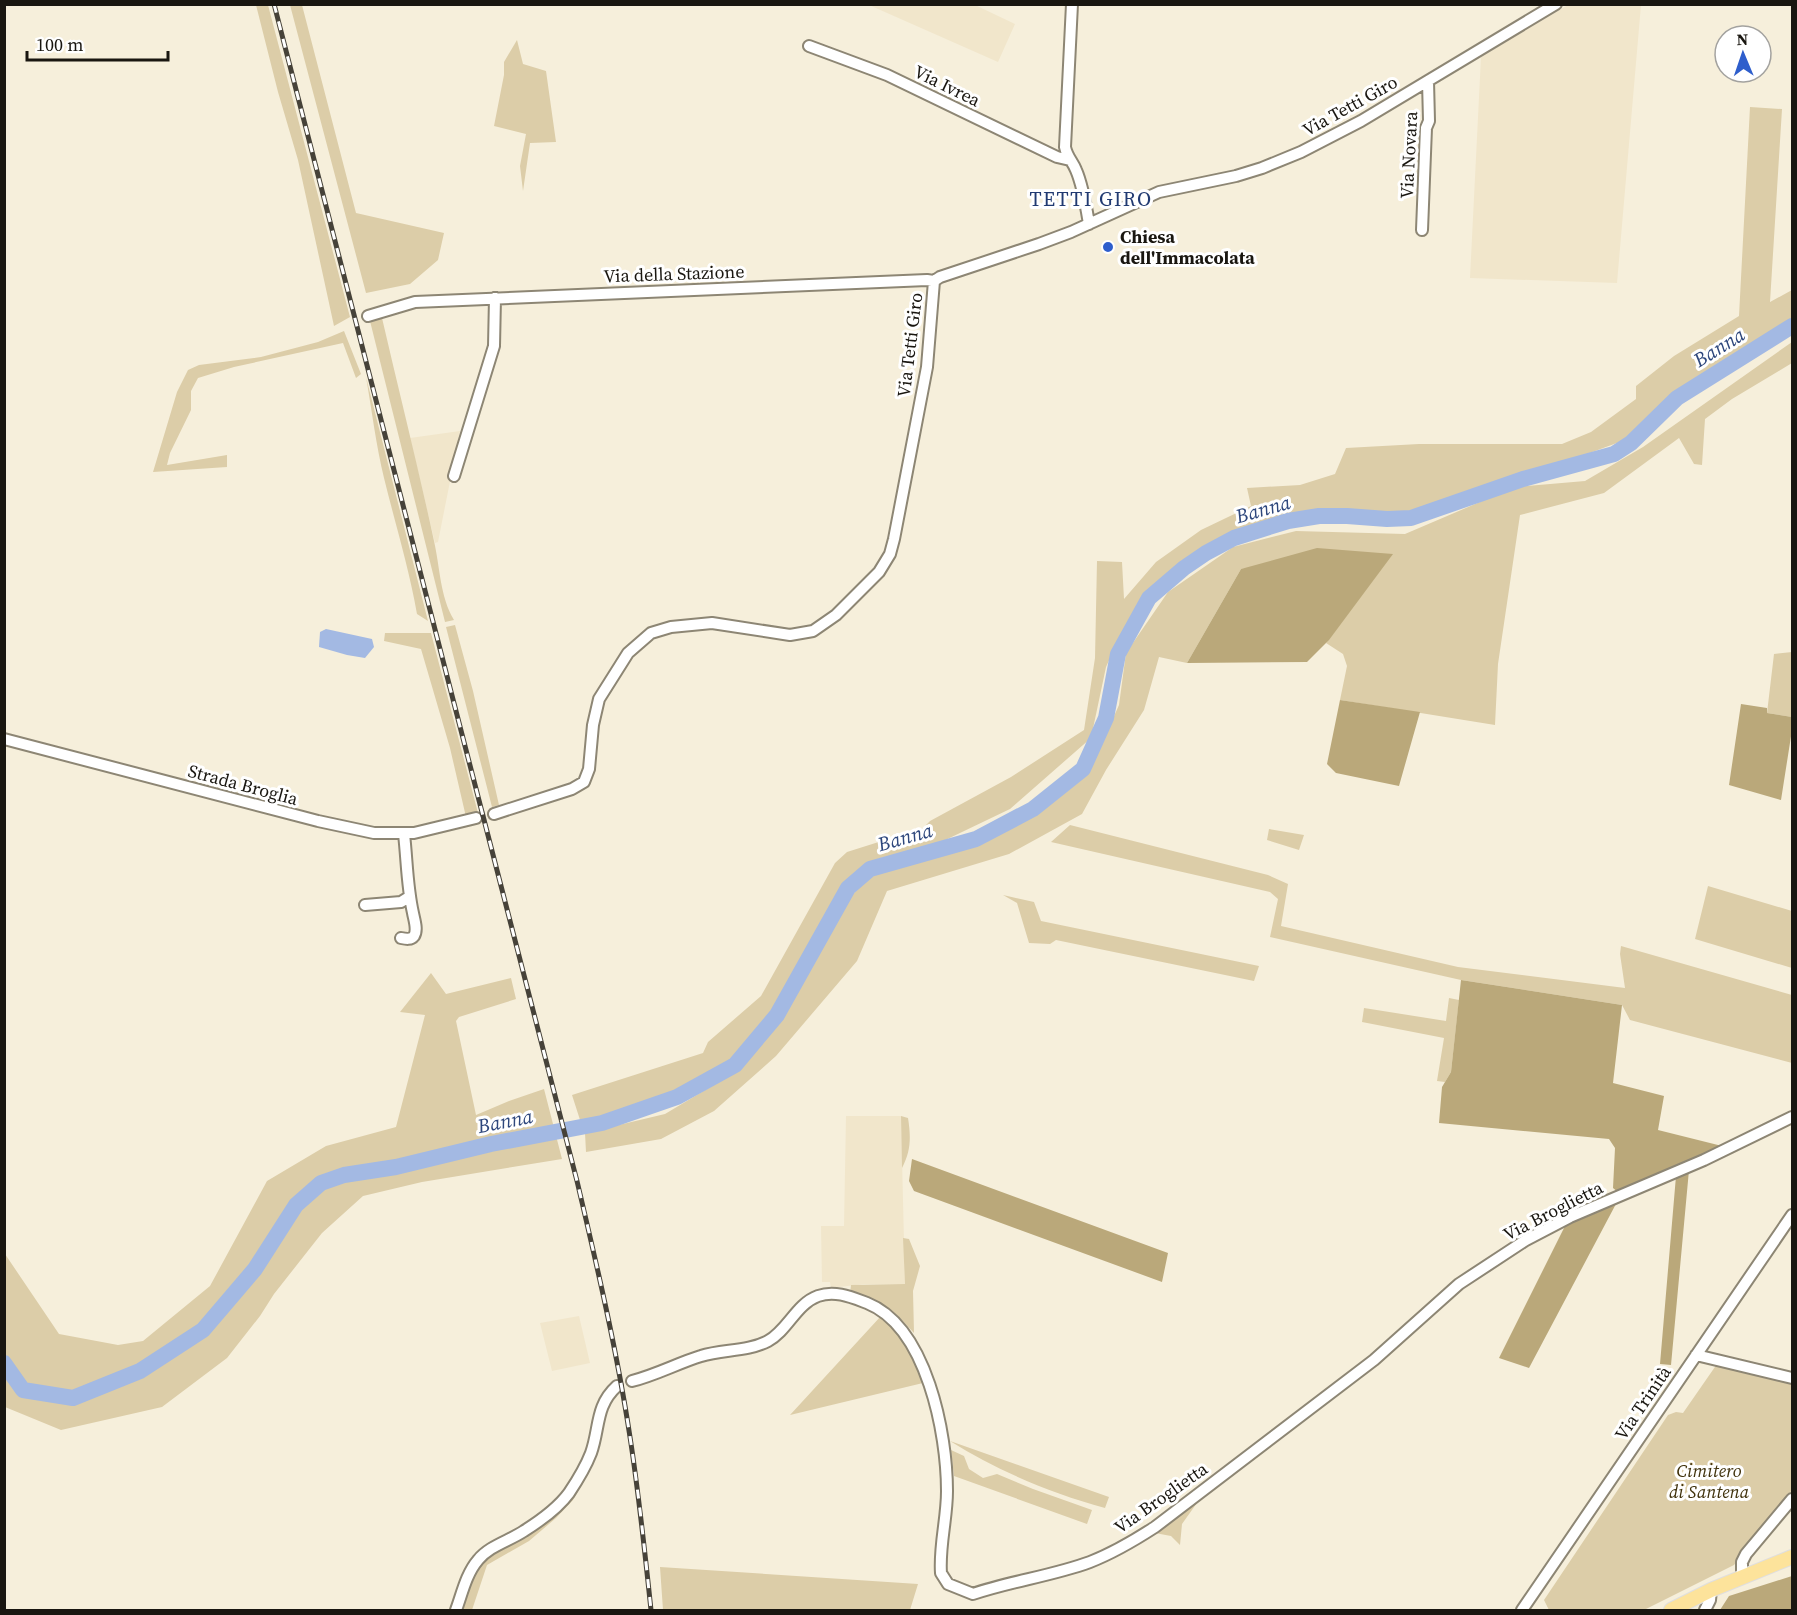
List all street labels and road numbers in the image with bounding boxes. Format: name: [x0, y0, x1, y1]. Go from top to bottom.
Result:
street label: Via Ivrea: [910, 59, 985, 113]
street label: Via Tetti Giro: [1298, 69, 1402, 142]
street label: Via Novara: [1394, 110, 1423, 199]
street label: Via della Stazione: [603, 259, 745, 288]
street label: Via Tetti Giro: [891, 291, 928, 399]
street label: Strada Broglia: [186, 758, 302, 811]
street label: Via Broglietta: [1499, 1174, 1608, 1246]
street label: Via Trinità: [1609, 1360, 1677, 1445]
street label: Via Broglietta: [1109, 1456, 1213, 1539]

